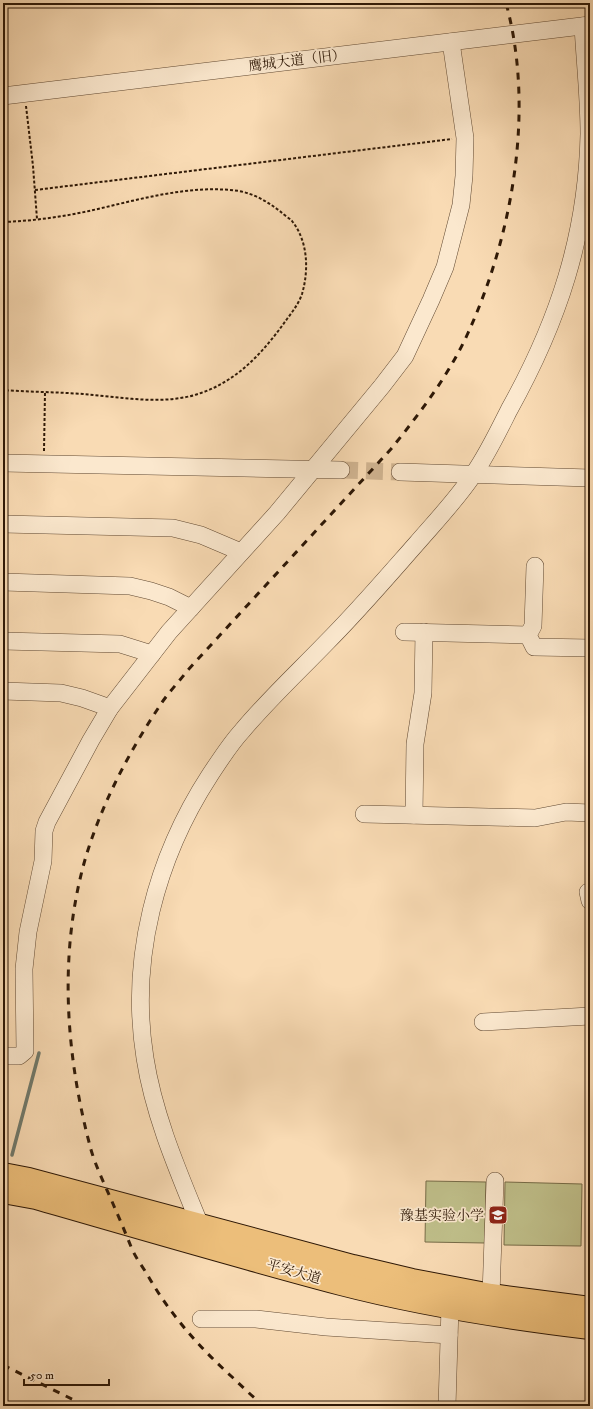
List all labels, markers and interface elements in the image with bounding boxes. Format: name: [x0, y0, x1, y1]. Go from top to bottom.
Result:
street label: 鹰城大道（旧）: [247, 46, 347, 76]
school or university icon: 豫基实验小学: [487, 1204, 509, 1226]
place label: 豫基实验小学: [400, 1207, 484, 1225]
street label: 平安大道: [264, 1256, 323, 1288]
scale bar: [24, 1361, 109, 1387]
text: 50 m: [30, 1368, 54, 1383]

